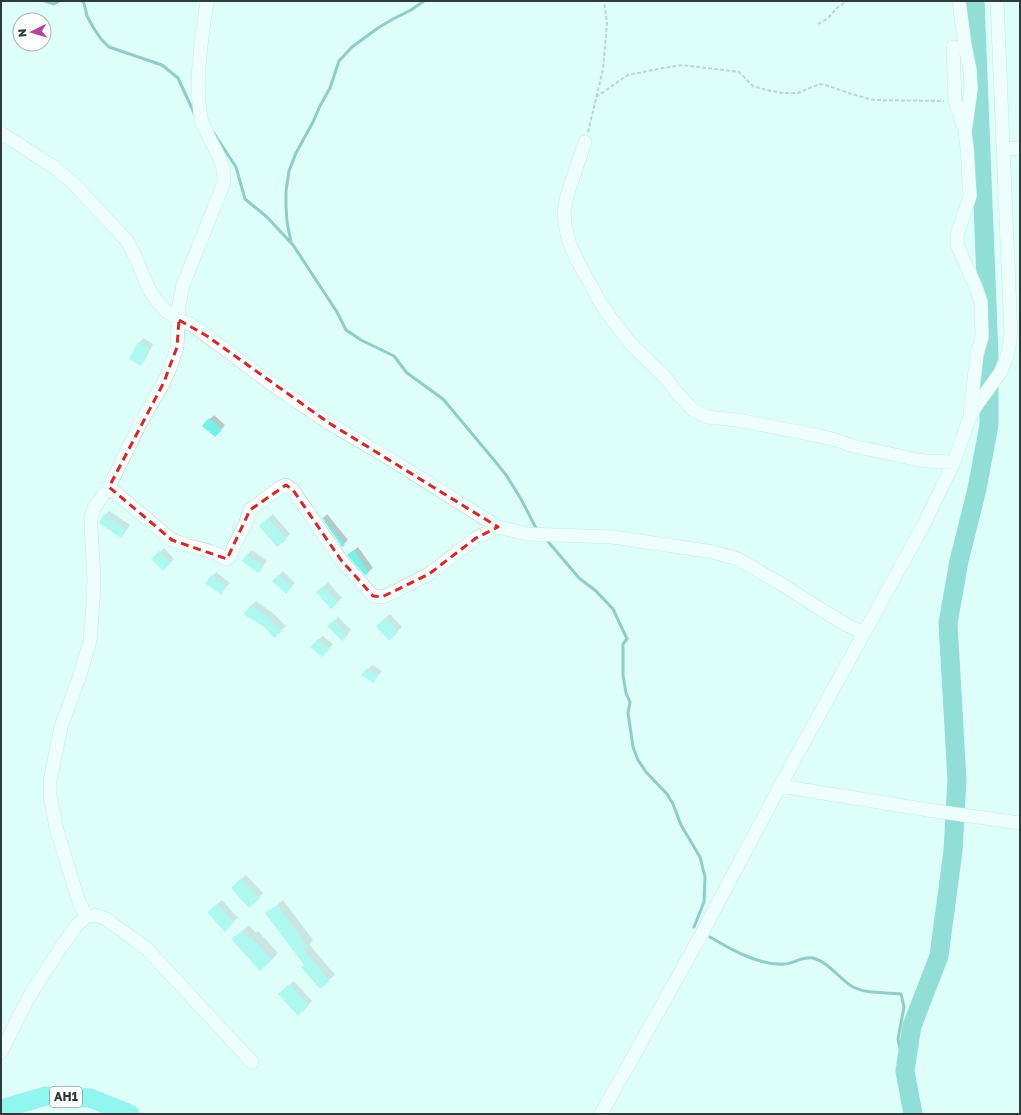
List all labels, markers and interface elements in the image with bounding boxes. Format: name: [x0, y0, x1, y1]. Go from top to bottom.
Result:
north arrow: [12, 12, 52, 52]
text: N: [15, 28, 28, 38]
road number: AH1: [50, 1087, 82, 1107]

